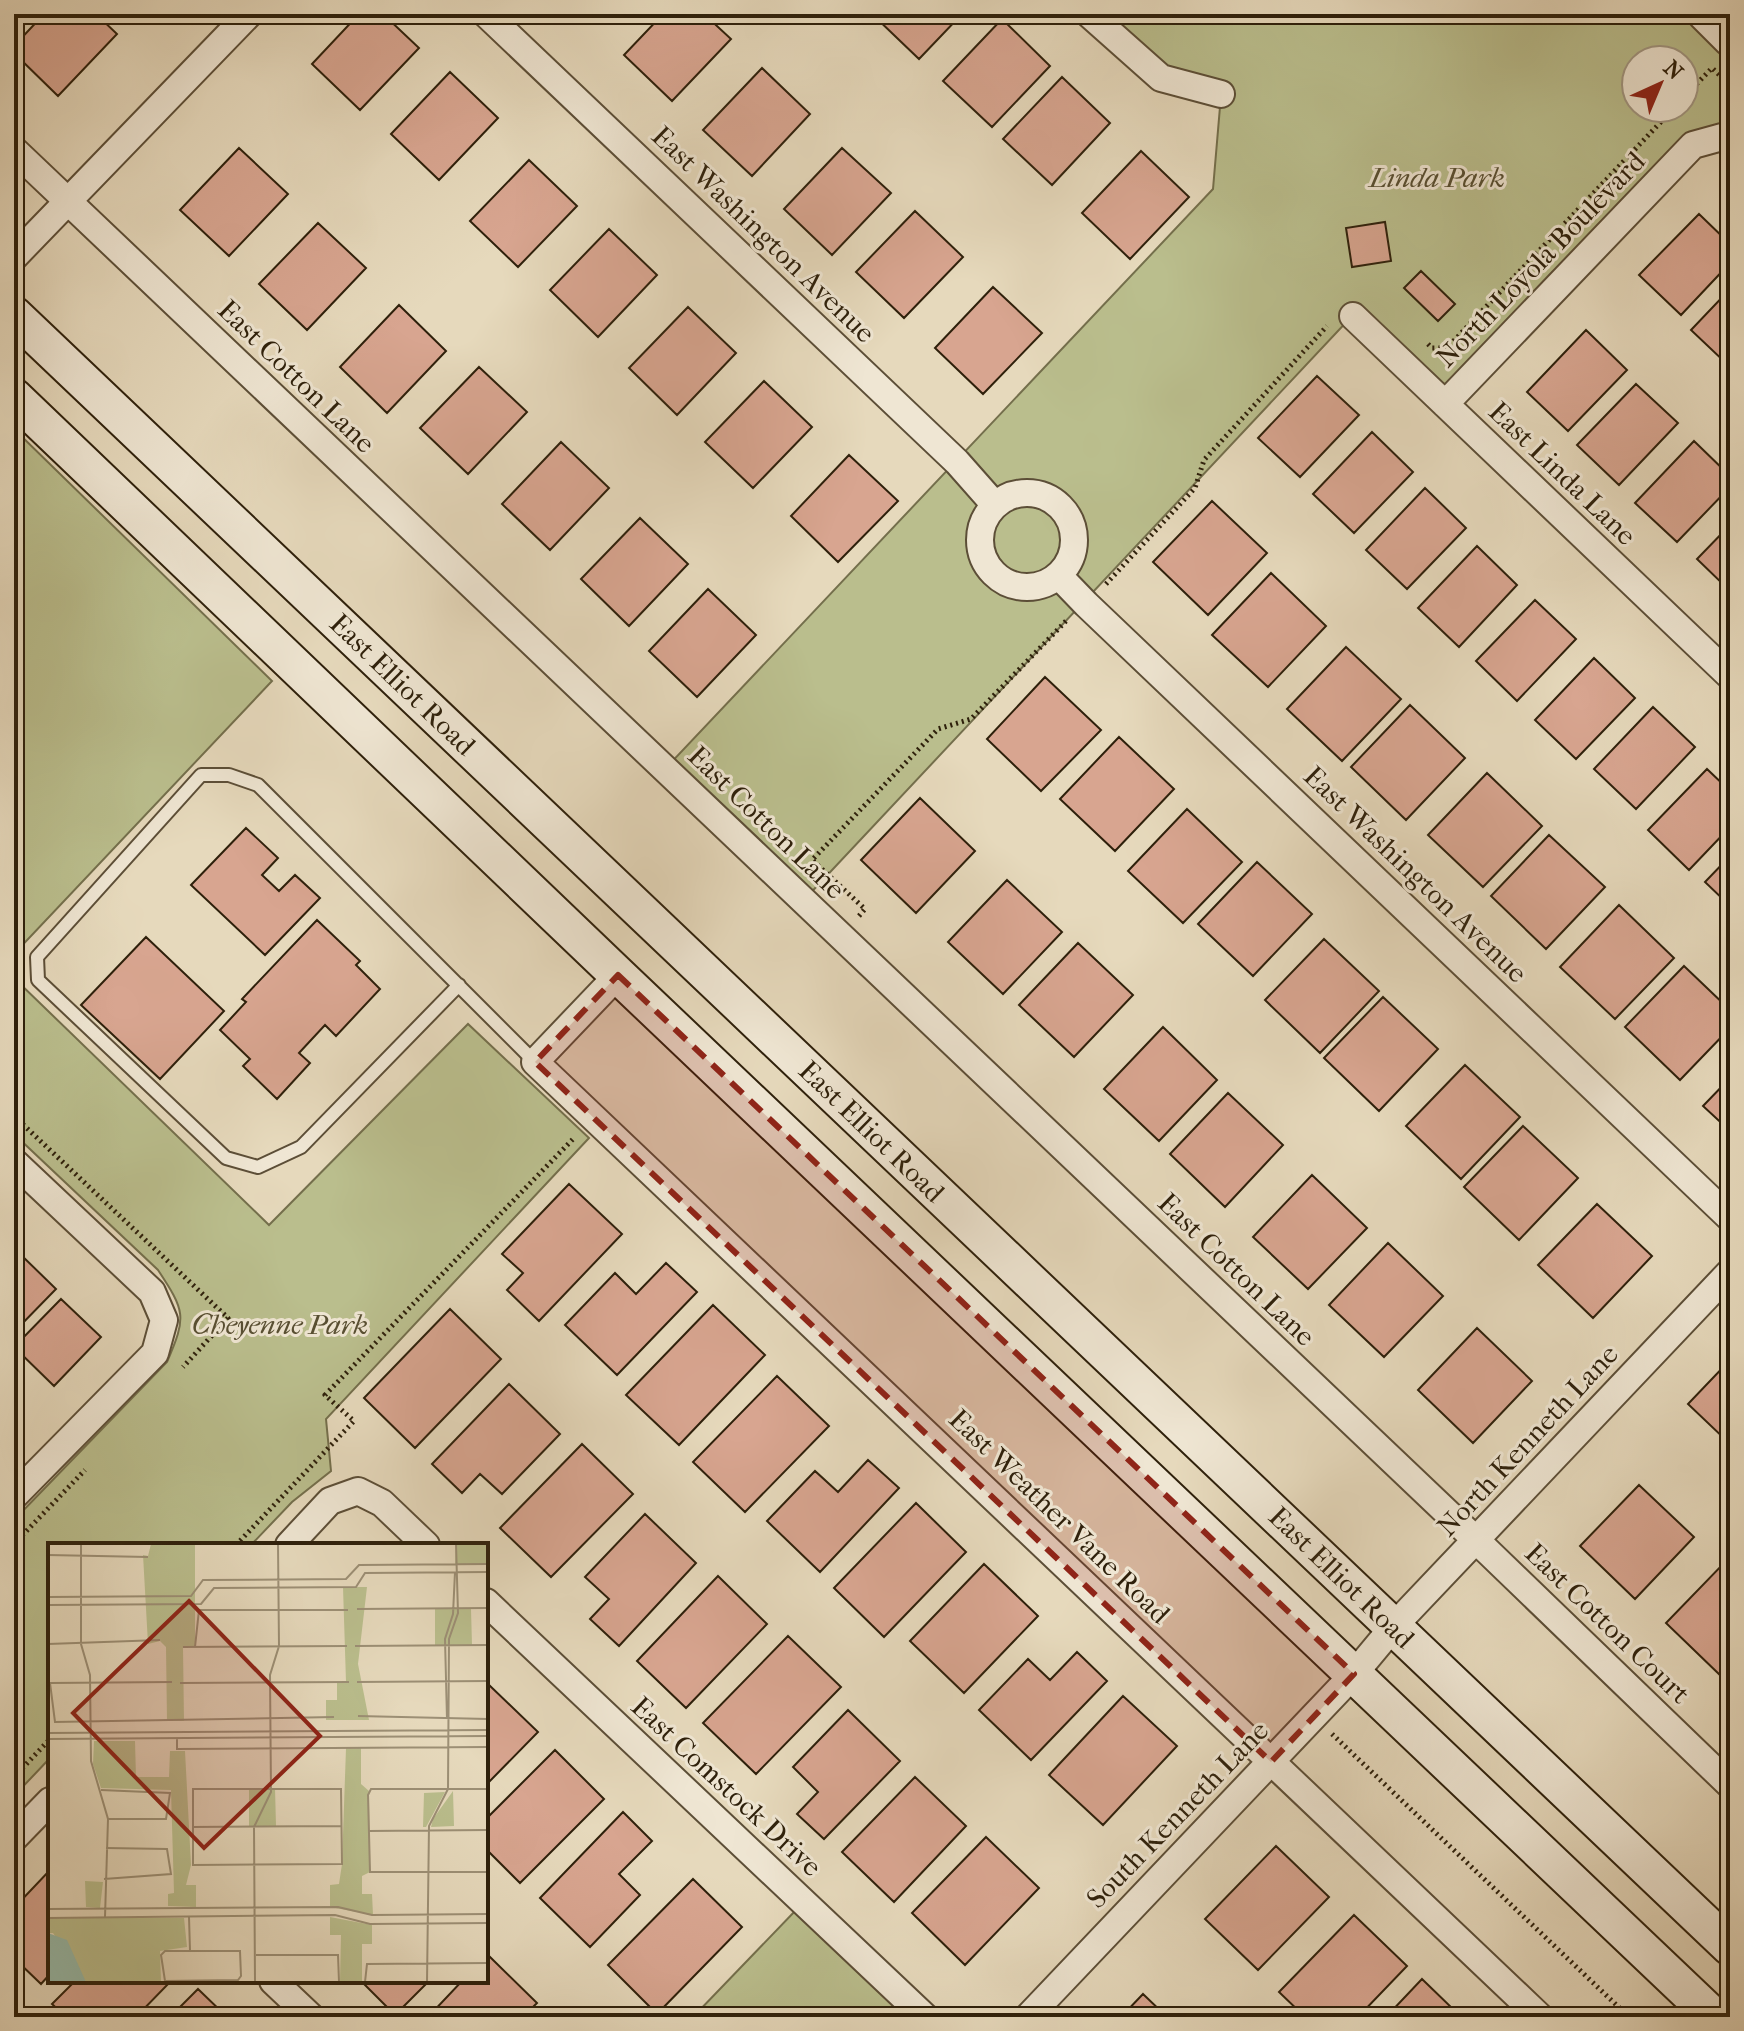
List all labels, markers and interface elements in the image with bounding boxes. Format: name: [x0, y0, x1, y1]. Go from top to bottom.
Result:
north arrow: [1620, 44, 1700, 124]
text: N: [1658, 55, 1688, 86]
street label: East Washington Avenue: [645, 119, 882, 350]
street label: North Loyola Boulevard: [1429, 144, 1652, 374]
park label: Linda Park: [1367, 161, 1505, 194]
street label: East Cotton Lane: [211, 293, 382, 460]
street label: East Linda Lane: [1482, 395, 1643, 552]
street label: East Elliot Road: [323, 607, 483, 763]
street label: East Cotton Lane: [681, 739, 852, 906]
street label: East Washington Avenue: [1297, 759, 1534, 990]
street label: East Elliot Road: [792, 1054, 952, 1210]
street label: East Cotton Lane: [1151, 1186, 1322, 1353]
park label: Cheyenne Park: [192, 1308, 368, 1341]
street label: North Kenneth Lane: [1430, 1338, 1625, 1543]
street label: East Weather Vane Road: [942, 1402, 1177, 1631]
street label: East Elliot Road: [1262, 1500, 1422, 1656]
street label: East Cotton Court: [1518, 1536, 1697, 1710]
inset map: [48, 1543, 488, 1983]
street label: East Comstock Drive: [625, 1690, 829, 1883]
street label: South Kenneth Lane: [1080, 1714, 1275, 1915]

